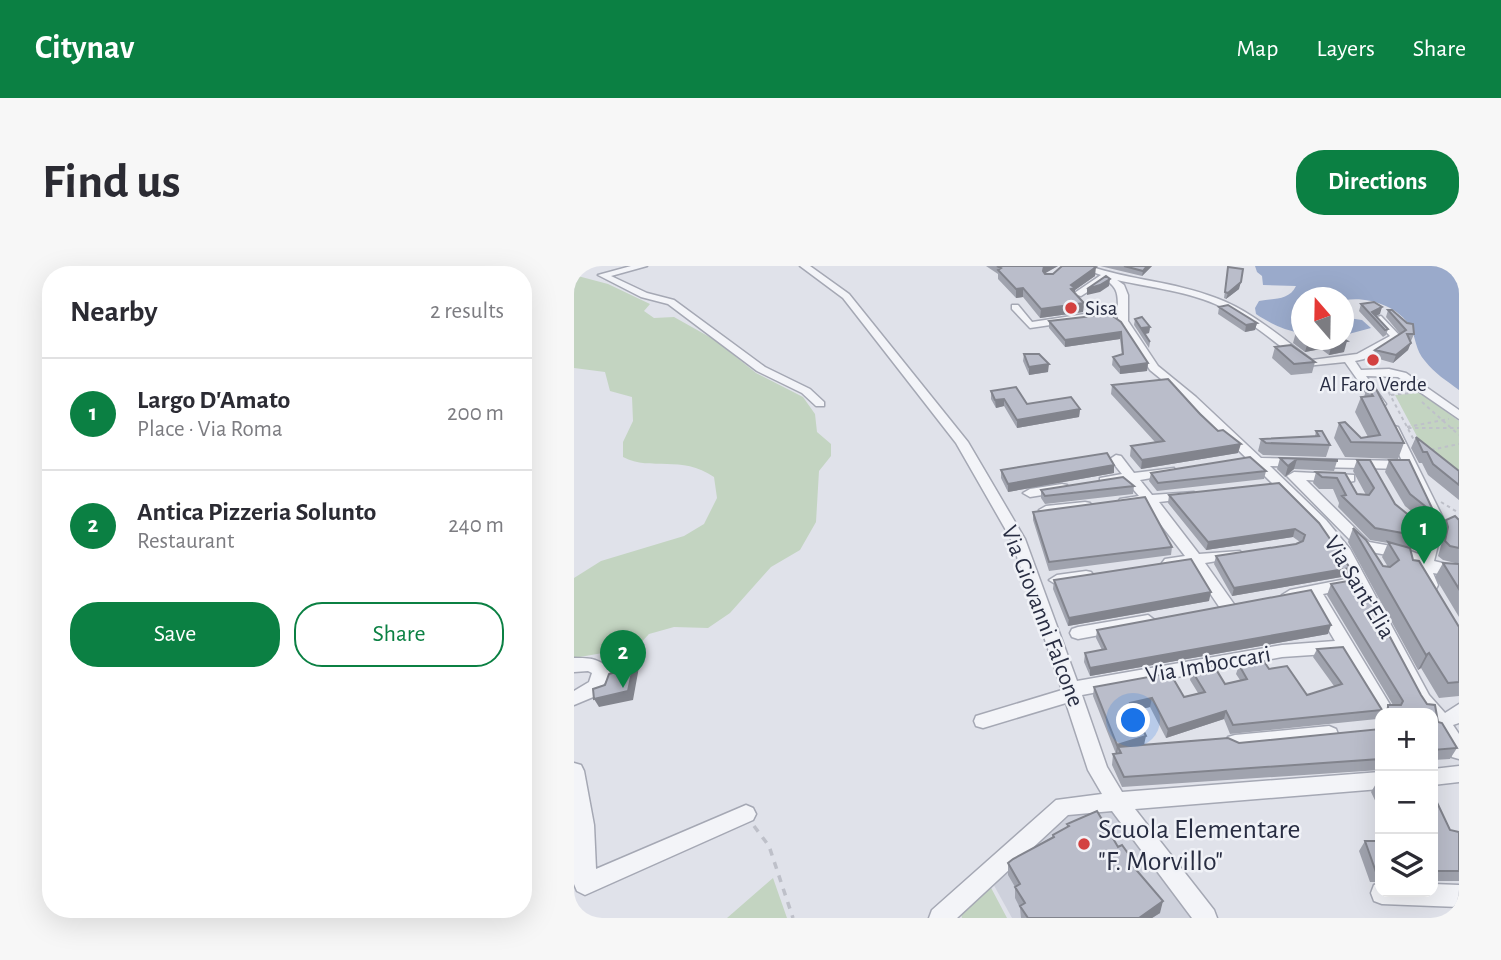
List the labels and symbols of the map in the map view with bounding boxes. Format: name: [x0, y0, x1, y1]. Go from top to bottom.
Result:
north arrow: [1291, 287, 1354, 350]
place label: Sisa: [1085, 298, 1118, 319]
marker: Sisa: [1063, 300, 1079, 316]
marker: Al Faro Verde: [1365, 352, 1381, 368]
place label: Al Faro Verde: [1319, 374, 1427, 395]
pin: 1: [1401, 506, 1447, 564]
street label: Via Giovanni Falcone: [996, 522, 1088, 710]
street label: Via Sant'Elia: [1319, 532, 1399, 643]
pin: 2: [600, 630, 646, 688]
street label: Via Imboccari: [1144, 642, 1273, 688]
your location: [1116, 703, 1150, 737]
place label: Scuola Elementare "F. Morvillo": [1098, 816, 1300, 876]
marker: Scuola Elementare "F. Morvillo": [1076, 836, 1092, 852]

